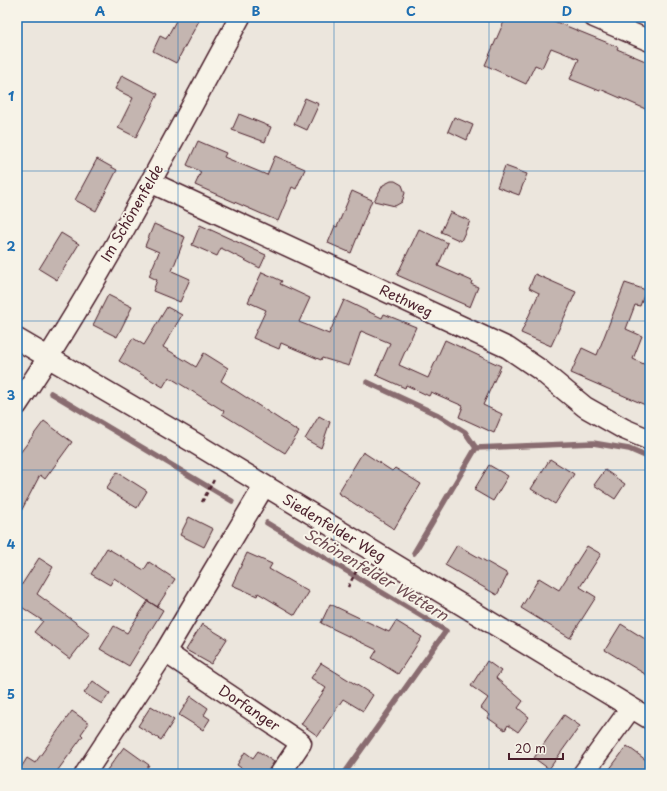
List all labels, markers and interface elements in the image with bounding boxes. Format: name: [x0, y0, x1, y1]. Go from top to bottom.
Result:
text: A: [95, 1, 105, 20]
text: B: [252, 1, 261, 20]
text: C: [406, 1, 416, 20]
text: D: [562, 1, 572, 20]
text: 1: [8, 86, 14, 105]
street label: Im Schönenfelde: [95, 160, 168, 265]
text: 2: [6, 236, 16, 255]
street label: Rethweg: [376, 279, 436, 322]
text: 3: [7, 385, 16, 404]
street label: Siedenfelder Weg: [279, 488, 390, 567]
water label: Schönenfelder Wettern: [300, 521, 454, 626]
text: 4: [7, 534, 16, 553]
street label: Dorfanger: [214, 679, 285, 736]
text: 5: [7, 684, 15, 703]
scale bar: [509, 735, 563, 761]
text: 20 m: [515, 739, 546, 757]

